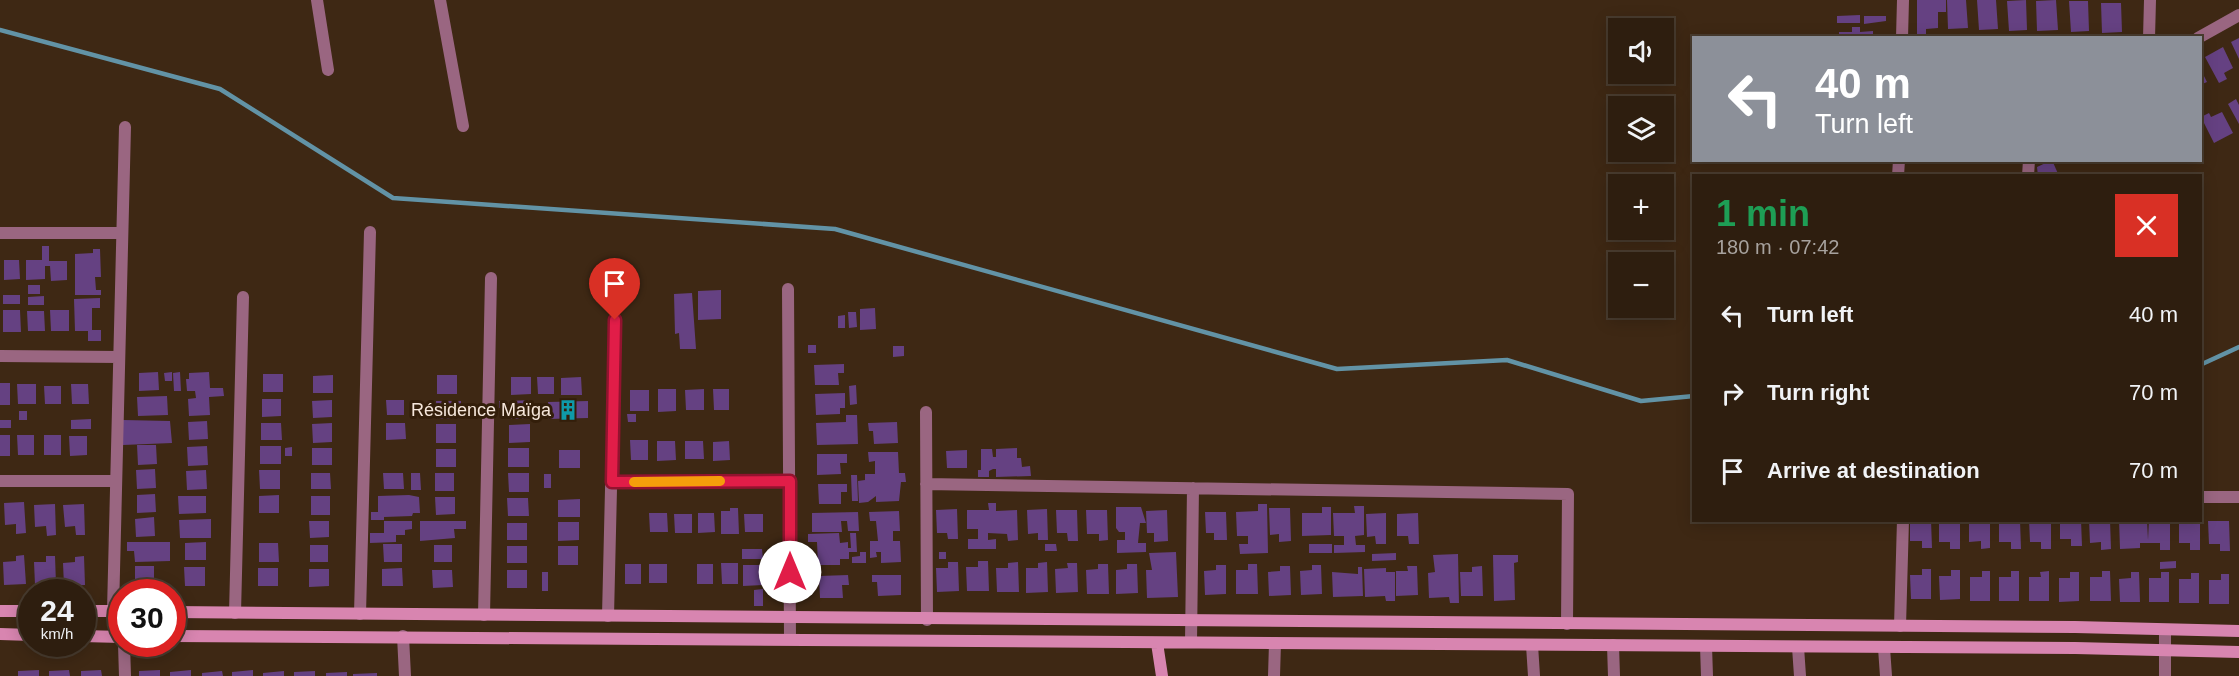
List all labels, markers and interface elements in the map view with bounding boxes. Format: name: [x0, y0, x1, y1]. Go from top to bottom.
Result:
map controls: [1608, 18, 1674, 318]
button: sound: [1608, 18, 1674, 84]
icon: left: [1716, 60, 1794, 138]
text: 40 m: [1815, 60, 1911, 107]
button: layers: [1608, 96, 1674, 162]
text: Turn left: [1815, 109, 1913, 139]
button: +: [1608, 174, 1674, 240]
text: 1 min: [1716, 193, 1810, 234]
button: close: [2115, 194, 2178, 257]
text: 180 m · 07:42: [1716, 236, 1839, 258]
button: −: [1608, 252, 1674, 318]
pin: [589, 258, 640, 320]
icon: arrive: [598, 267, 631, 300]
icon: left: [1716, 299, 1749, 332]
text: Turn left: [1767, 302, 1853, 327]
text: 40 m: [2129, 302, 2178, 327]
icon: right: [1716, 377, 1749, 410]
text: Turn right: [1767, 380, 1869, 405]
text: 70 m: [2129, 380, 2178, 405]
building icon: Résidence Maïga: [556, 398, 580, 422]
place label: Résidence Maïga: [411, 400, 552, 420]
icon: arrive: [1716, 455, 1749, 488]
text: Arrive at destination: [1767, 458, 1980, 483]
text: 70 m: [2129, 458, 2178, 483]
position arrow: [758, 540, 822, 604]
speed limit sign: 30: [108, 579, 186, 657]
text: 24: [40, 594, 74, 627]
text: km/h: [41, 625, 73, 642]

